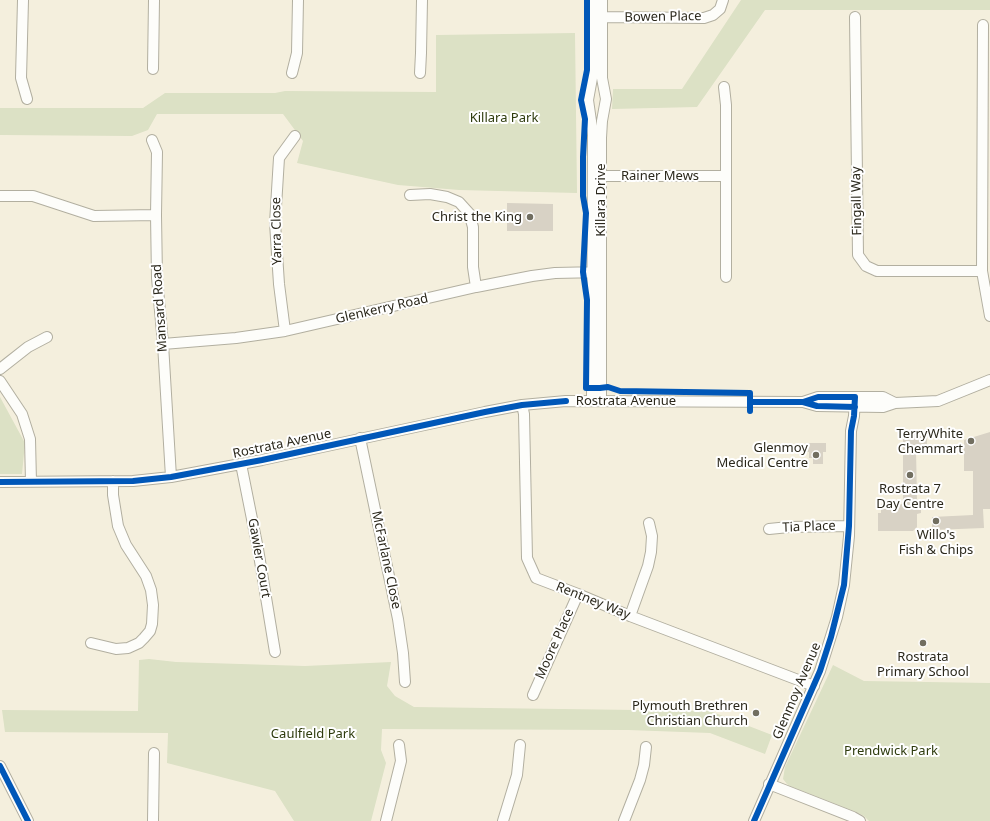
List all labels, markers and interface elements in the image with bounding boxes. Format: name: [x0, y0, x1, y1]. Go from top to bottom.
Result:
street label: Bowen Place: [624, 9, 702, 25]
park label: Killara Park: [470, 110, 538, 126]
street label: Killara Drive: [593, 163, 609, 237]
street label: Fingall Way: [849, 166, 865, 236]
street label: Rainer Mews: [621, 168, 699, 184]
street label: Yarra Close: [269, 197, 285, 265]
place label: Christ the King: [432, 209, 522, 225]
marker: Christ the King: [525, 212, 535, 222]
street label: Mansard Road: [149, 263, 171, 353]
street label: Glenkerry Road: [334, 291, 430, 327]
street label: Rostrata Avenue: [576, 393, 676, 409]
street label: Rostrata Avenue: [231, 426, 333, 462]
place label: TerryWhite Chemmart: [896, 426, 963, 457]
marker: TerryWhite Chemmart: [966, 436, 976, 446]
place label: Glenmoy Medical Centre: [717, 440, 808, 471]
marker: Glenmoy Medical Centre: [811, 450, 821, 460]
marker: Rostrata 7 Day Centre: [905, 470, 915, 480]
place label: Rostrata 7 Day Centre: [876, 481, 944, 512]
street label: McFarlane Close: [368, 510, 404, 610]
marker: Willo's Fish & Chips: [931, 516, 941, 526]
street label: Gawler Court: [244, 517, 274, 599]
street label: Tia Place: [782, 518, 836, 536]
place label: Willo's Fish & Chips: [899, 527, 973, 558]
street label: Rentney Way: [553, 579, 633, 623]
street label: Moore Place: [533, 606, 577, 682]
marker: Rostrata Primary School: [918, 638, 928, 648]
street label: Glenmoy Avenue: [770, 640, 824, 742]
place label: Rostrata Primary School: [877, 649, 969, 680]
place label: Plymouth Brethren Christian Church: [632, 698, 748, 729]
marker: Plymouth Brethren Christian Church: [751, 708, 761, 718]
park label: Caulfield Park: [271, 726, 355, 742]
park label: Prendwick Park: [844, 743, 938, 759]

